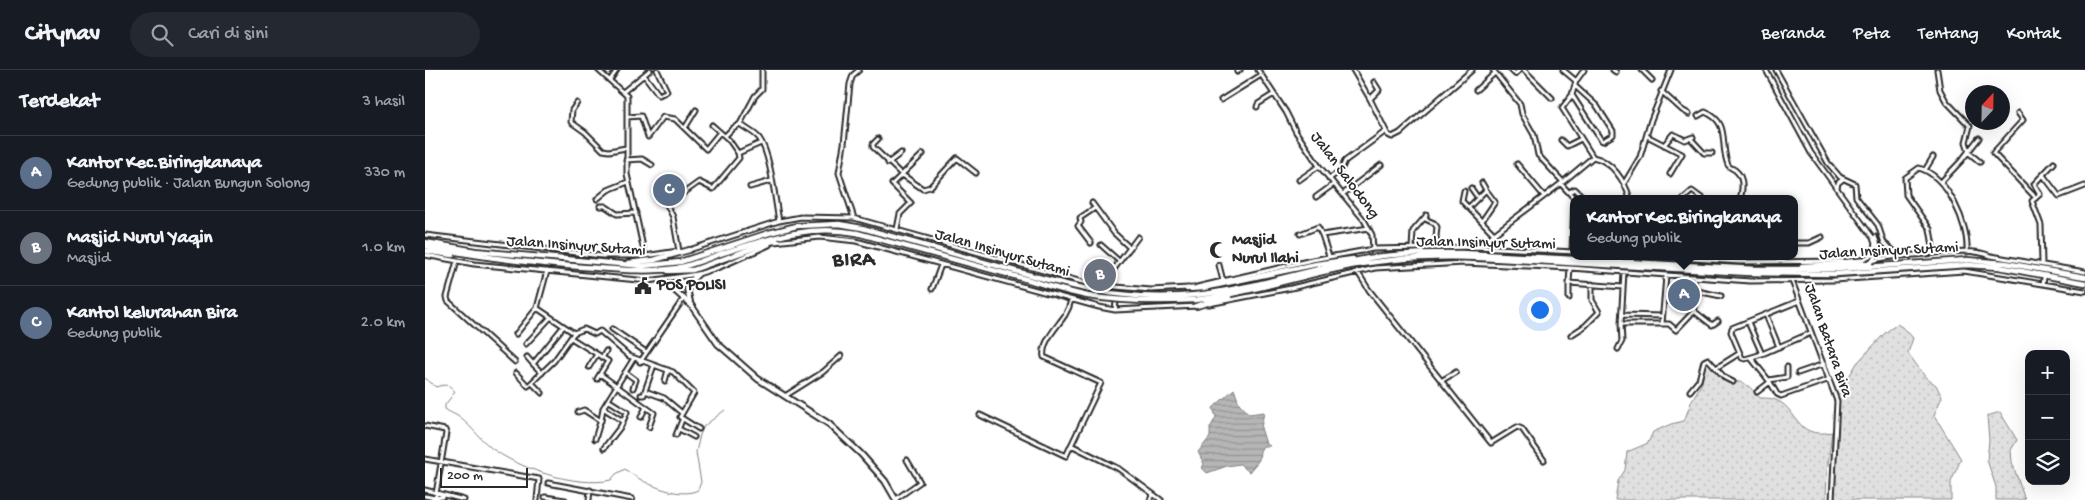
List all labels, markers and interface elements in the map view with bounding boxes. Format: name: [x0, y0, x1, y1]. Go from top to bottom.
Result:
search box: [130, 12, 480, 57]
text: Citynav: [25, 20, 100, 49]
icon: search: [148, 21, 176, 49]
text: Cari di sini: [188, 23, 268, 46]
text: Beranda: [1761, 24, 1825, 45]
text: Peta: [1853, 24, 1890, 45]
text: Tentang: [1918, 24, 1979, 45]
text: Kontak: [2007, 24, 2060, 45]
north arrow: [1965, 85, 2010, 130]
text: Terdekat: [20, 90, 99, 115]
text: 3 hasil: [363, 93, 405, 112]
street label: Jalan Salodong: [1305, 129, 1383, 223]
text: Kantor Kec.Biringkanaya: [67, 152, 262, 175]
text: A: [31, 164, 41, 183]
text: 330 m: [364, 164, 405, 183]
pin: C: [653, 171, 685, 209]
text: Gedung publik · Jalan Bungun Solong: [67, 175, 310, 194]
popup: [1570, 195, 1798, 260]
text: Kantor Kec.Biringkanaya: [1587, 207, 1781, 230]
street label: Jalan Insinyur Sutami: [932, 226, 1072, 282]
text: Masjid Nurul Yaqin: [67, 227, 213, 250]
text: Gedung publik: [1587, 230, 1680, 249]
place label: Masjid Nurul Ilahi: [1232, 232, 1299, 269]
street label: Jalan Insinyur Sutami: [506, 233, 646, 261]
street label: Jalan Insinyur Sutami: [1416, 233, 1556, 255]
text: B: [32, 239, 40, 258]
text: 1.0 km: [362, 239, 405, 258]
street label: Jalan Insinyur Sutami: [1819, 239, 1959, 265]
mosque icon: Masjid Nurul Ilahi: [1208, 240, 1228, 260]
district label: BIRA: [831, 249, 876, 274]
text: Masjid: [67, 250, 110, 269]
pin: B: [1084, 256, 1116, 294]
public building icon: POS POLISI: [633, 276, 653, 296]
pin: A: [1668, 276, 1700, 314]
place label: POS POLISI: [656, 277, 726, 296]
street label: Jalan Batara Bira: [1799, 282, 1856, 401]
your location: [1527, 297, 1553, 323]
text: Kantol kelurahan Bira: [67, 302, 237, 325]
text: C: [32, 314, 40, 333]
text: 2.0 km: [361, 314, 405, 333]
text: Gedung publik: [67, 325, 161, 344]
map controls: [2025, 350, 2070, 485]
button: +: [2025, 350, 2070, 395]
button: −: [2025, 395, 2070, 440]
button: layers: [2025, 440, 2070, 485]
scale bar: [440, 465, 527, 488]
text: 200 m: [447, 468, 483, 485]

